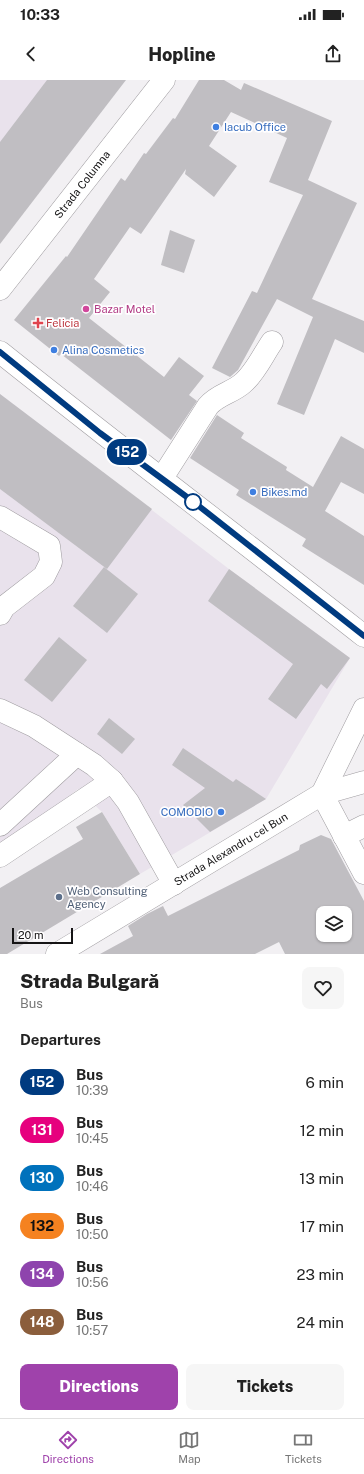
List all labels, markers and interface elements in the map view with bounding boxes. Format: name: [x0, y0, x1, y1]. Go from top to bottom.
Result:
text: 10:33: [20, 6, 60, 23]
icon: back: [20, 43, 42, 65]
icon: share: [322, 43, 344, 65]
text: Hopline: [148, 44, 216, 65]
place label: Iacub Office: [224, 121, 286, 133]
marker: Iacub Office: [211, 122, 221, 132]
street label: Strada Columna: [52, 148, 112, 220]
place label: Bazar Motel: [94, 303, 155, 315]
marker: Bazar Motel: [81, 304, 91, 314]
place label: Felicia: [46, 317, 79, 329]
marker: Felicia: [33, 318, 43, 328]
place label: Alina Cosmetics: [62, 344, 145, 356]
marker: Alina Cosmetics: [49, 345, 59, 355]
line badge: 152: [104, 439, 150, 465]
text: 152: [115, 444, 139, 460]
place label: Bikes.md: [261, 486, 307, 498]
marker: Bikes.md: [248, 487, 258, 497]
unlabelled marker: [184, 493, 202, 511]
place label: COMODIO: [161, 806, 213, 818]
marker: COMODIO: [216, 807, 226, 817]
street label: Strada Alexandru cel Bun: [172, 810, 290, 888]
place label: Web Consulting Agency: [67, 885, 148, 910]
marker: Web Consulting Agency: [54, 892, 64, 902]
map controls: [316, 906, 352, 942]
button: layers: [316, 906, 352, 942]
scale bar: [12, 926, 73, 945]
text: 20 m: [18, 929, 43, 941]
button: heart: [302, 967, 344, 1009]
text: Strada Bulgară: [20, 970, 159, 992]
text: Bus: [20, 996, 43, 1011]
text: Departures: [20, 1031, 101, 1048]
text: Bus: [76, 1066, 103, 1083]
text: 152: [30, 1074, 54, 1090]
text: 6 min: [306, 1074, 344, 1091]
text: 10:39: [76, 1083, 108, 1098]
text: Bus: [76, 1114, 103, 1131]
text: 131: [31, 1122, 53, 1138]
text: 12 min: [300, 1122, 344, 1139]
text: 10:45: [76, 1131, 108, 1146]
text: Bus: [76, 1162, 103, 1179]
text: 130: [30, 1170, 54, 1186]
text: 13 min: [299, 1170, 344, 1187]
text: 10:46: [76, 1179, 108, 1194]
text: Bus: [76, 1210, 103, 1227]
text: 132: [30, 1218, 54, 1234]
text: 17 min: [300, 1218, 344, 1235]
text: 10:50: [76, 1227, 108, 1242]
text: Bus: [76, 1258, 103, 1275]
text: 134: [30, 1266, 54, 1282]
text: 23 min: [297, 1266, 344, 1283]
text: 10:56: [76, 1275, 109, 1290]
text: Bus: [76, 1306, 103, 1323]
text: 148: [30, 1314, 54, 1330]
text: 24 min: [297, 1314, 344, 1331]
text: 10:57: [76, 1323, 108, 1338]
button: Directions: [20, 1364, 178, 1410]
button: Tickets: [186, 1364, 344, 1410]
tab: Directions: [42, 1429, 94, 1465]
tab: Map: [178, 1429, 201, 1465]
tab: Tickets: [285, 1429, 322, 1465]

